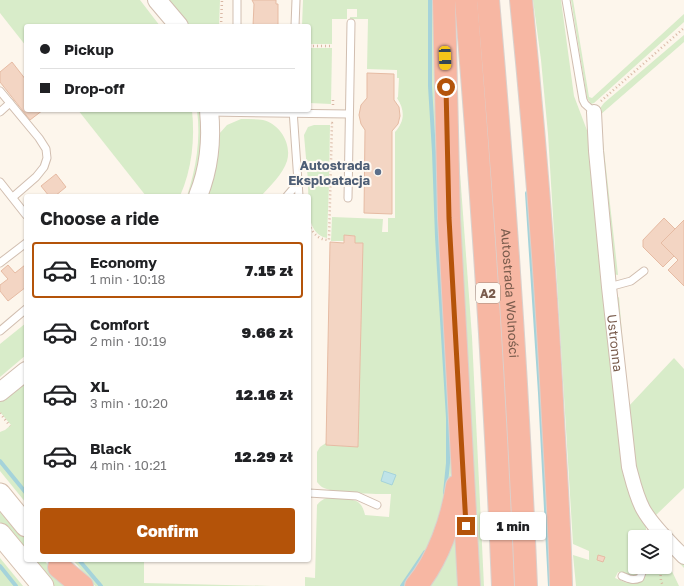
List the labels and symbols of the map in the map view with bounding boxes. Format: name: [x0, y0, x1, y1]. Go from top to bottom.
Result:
car: [439, 46, 451, 70]
route start: [437, 78, 455, 96]
place label: Autostrada Eksploatacja: [288, 157, 370, 188]
marker: Autostrada Eksploatacja: [373, 167, 383, 177]
street label: Autostrada Wolności: [498, 228, 522, 358]
road number: A2: [476, 283, 500, 303]
street label: Ustronna: [604, 313, 626, 373]
callout: 1 min: [480, 512, 546, 540]
route end: [457, 517, 475, 535]

